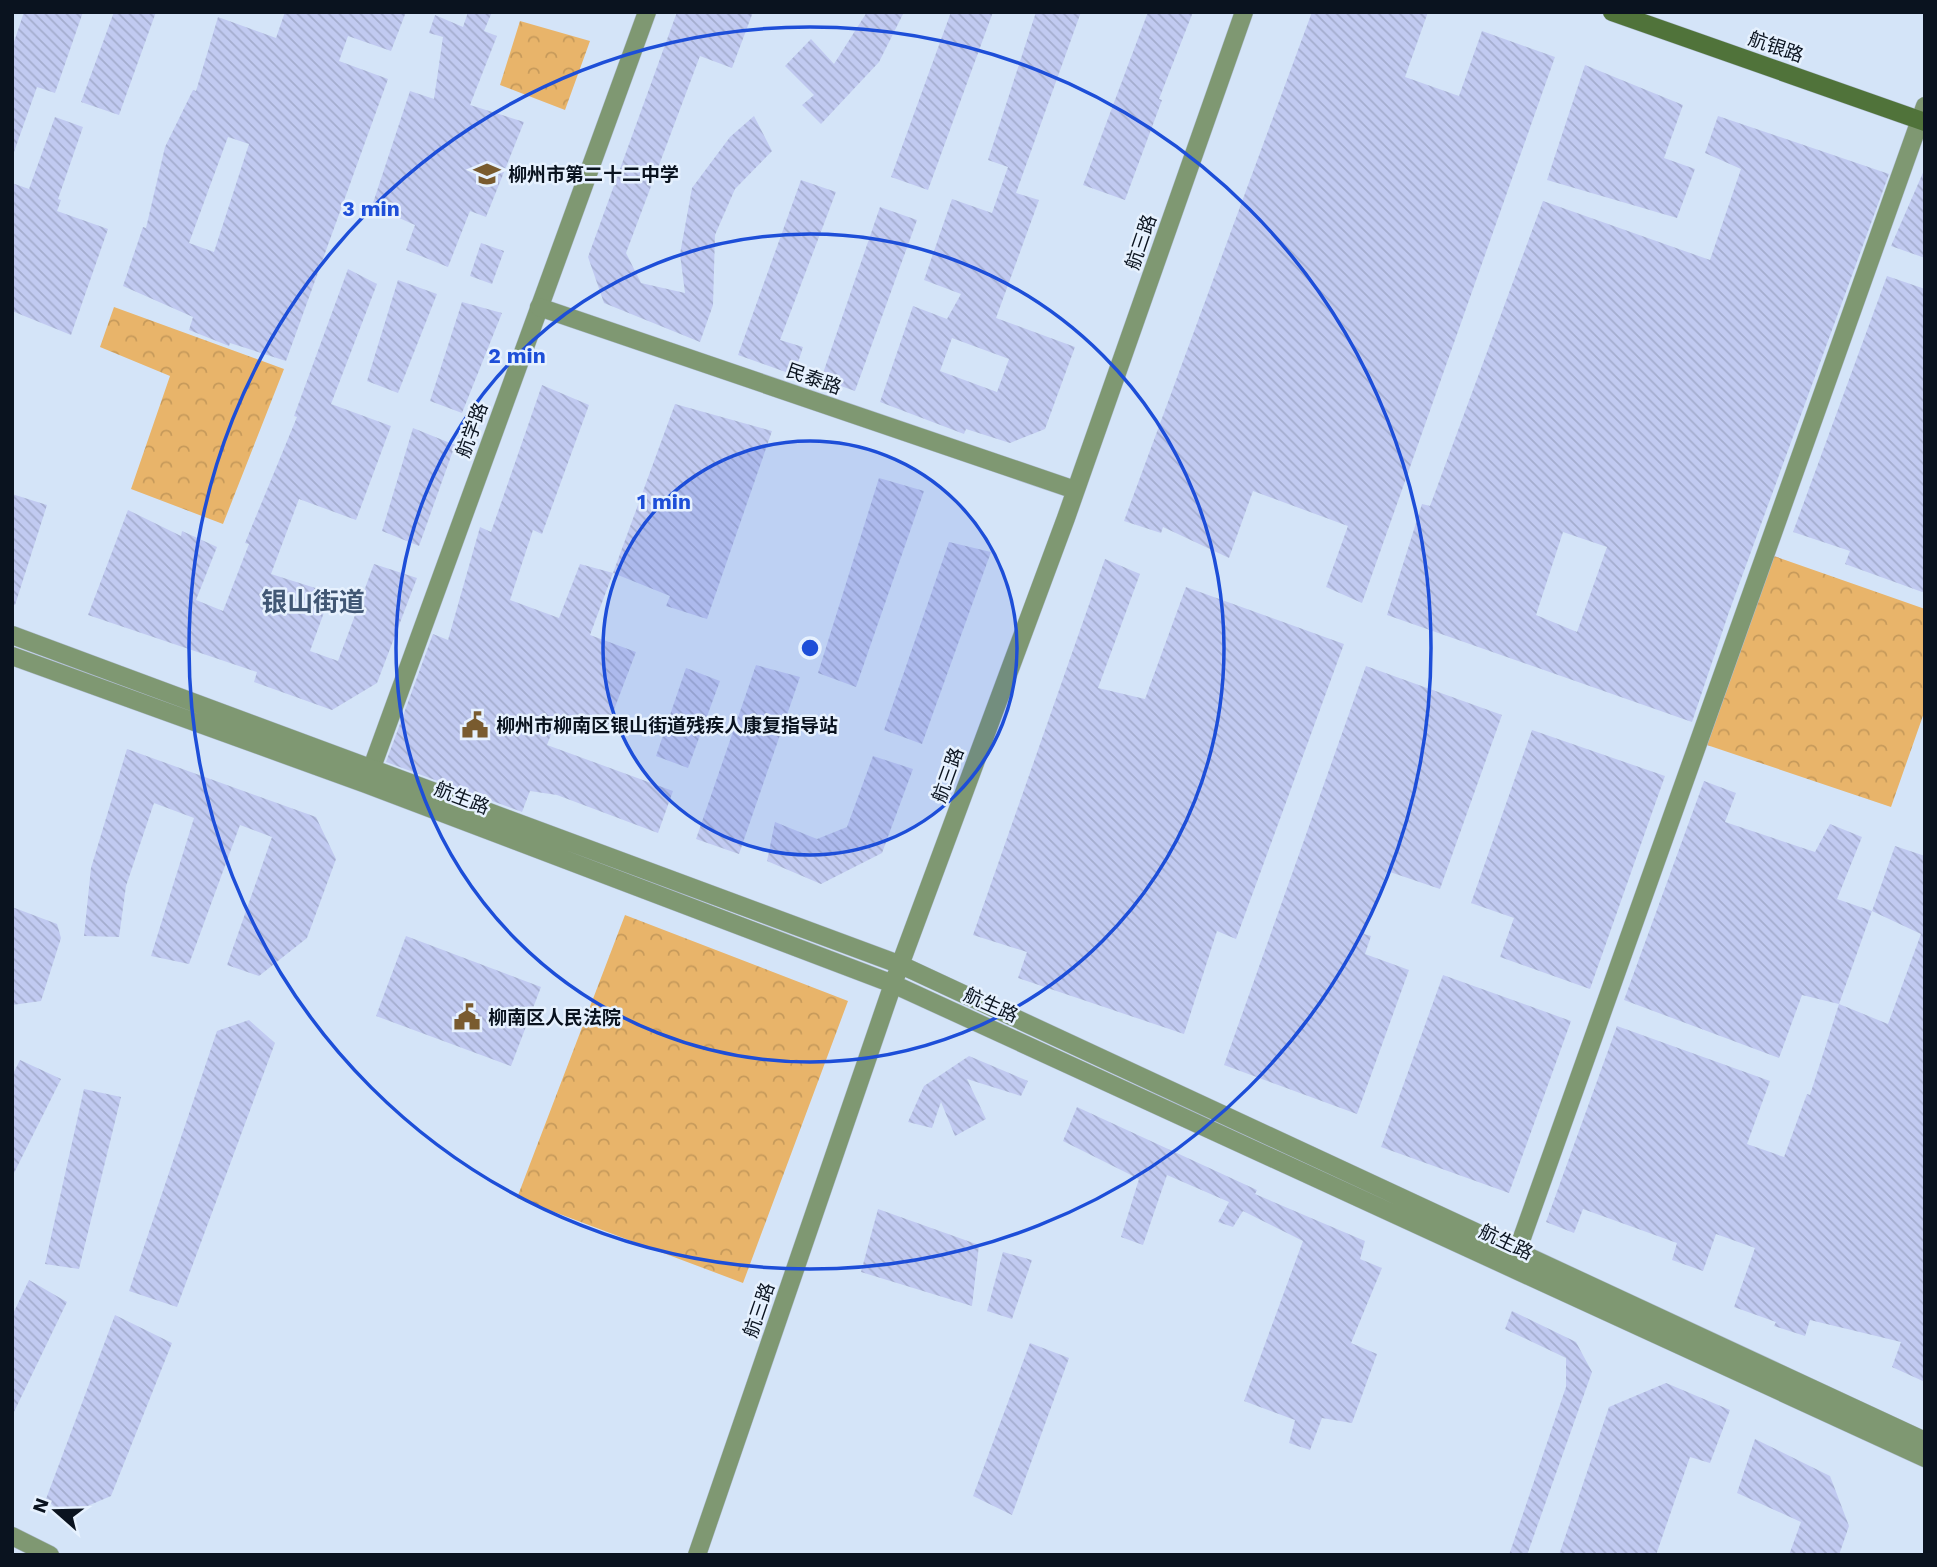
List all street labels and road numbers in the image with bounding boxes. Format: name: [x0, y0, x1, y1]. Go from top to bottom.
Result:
street label: 航银路: [1745, 27, 1807, 67]
street label: 航三路: [1121, 211, 1161, 273]
street label: 民泰路: [783, 359, 845, 399]
street label: 航学路: [451, 399, 493, 461]
street label: 航三路: [927, 744, 969, 806]
street label: 航生路: [431, 777, 493, 819]
street label: 航生路: [960, 983, 1022, 1027]
street label: 航生路: [1475, 1220, 1537, 1264]
street label: 航三路: [739, 1279, 779, 1341]

